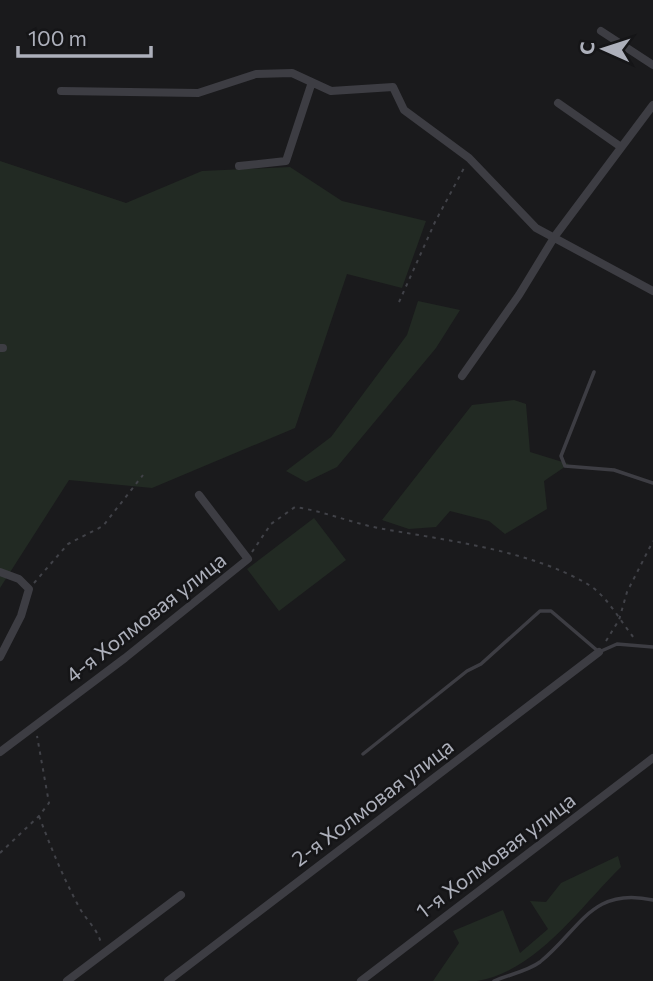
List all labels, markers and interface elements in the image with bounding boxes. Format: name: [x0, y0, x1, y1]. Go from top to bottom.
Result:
scale bar: [18, 14, 150, 58]
north arrow: [569, 14, 639, 84]
text: 100 m: [28, 25, 87, 50]
text: С: [575, 41, 598, 55]
street label: 4-я Холмовая улица: [60, 546, 230, 687]
street label: 2-я Холмовая улица: [286, 733, 458, 871]
street label: 1-я Холмовая улица: [411, 787, 580, 923]

